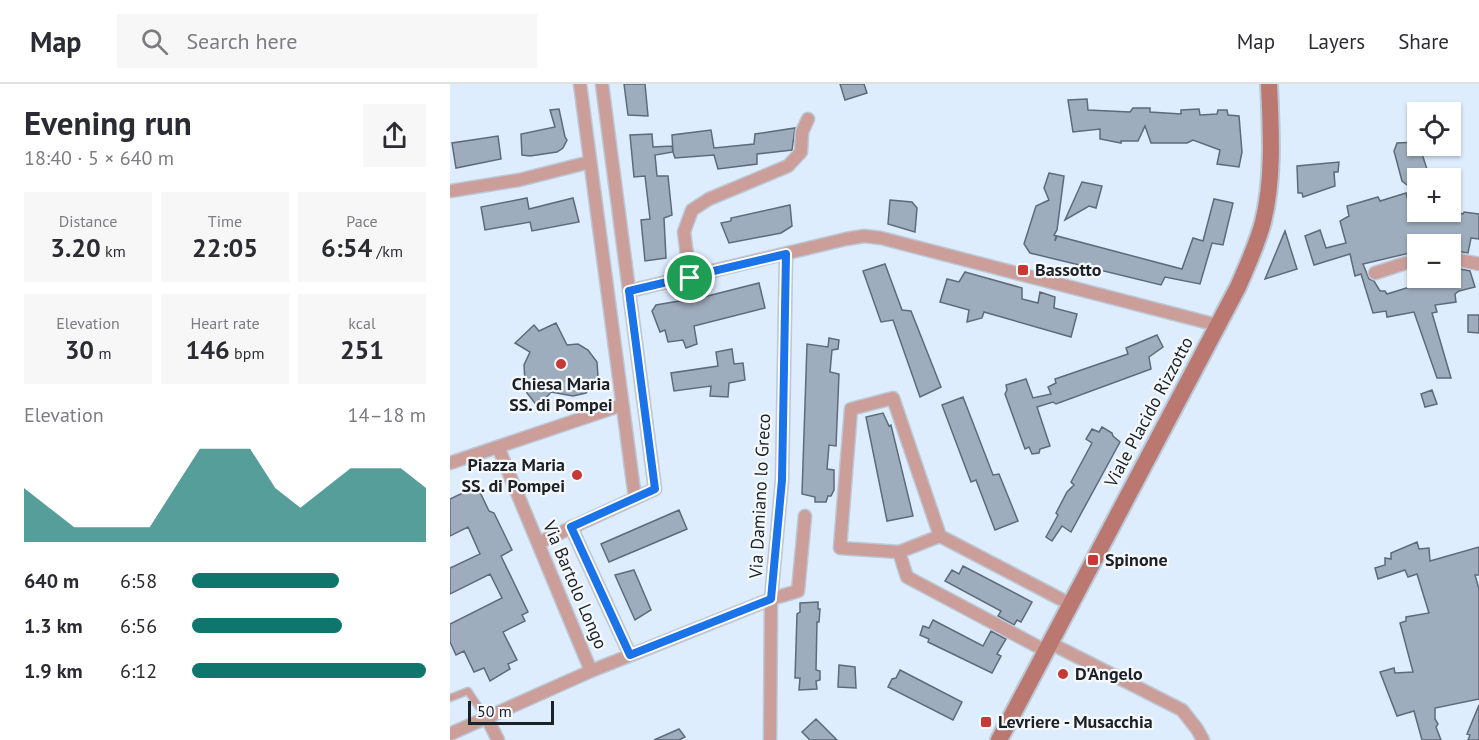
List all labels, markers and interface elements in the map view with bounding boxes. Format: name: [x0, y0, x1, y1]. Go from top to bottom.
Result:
search box: [117, 14, 537, 68]
text: Map: [30, 23, 81, 60]
icon: search: [138, 25, 171, 58]
text: Search here: [186, 27, 297, 55]
text: Map: [1237, 28, 1275, 55]
text: Layers: [1308, 28, 1365, 55]
text: Share: [1398, 28, 1449, 55]
text: Evening run: [24, 101, 192, 144]
map controls: [1407, 102, 1461, 288]
button: locate: [1407, 102, 1461, 156]
button: share: [363, 104, 426, 167]
text: 18:40 · 5 × 640 m: [24, 145, 174, 171]
button: +: [1407, 168, 1461, 222]
text: Distance: [59, 211, 117, 231]
text: Time: [208, 211, 242, 231]
text: Pace: [346, 211, 378, 231]
text: 3.20: [50, 231, 101, 264]
text: 22:05: [192, 231, 258, 264]
text: 6:54: [321, 231, 372, 264]
button: −: [1407, 234, 1461, 288]
text: km: [101, 241, 126, 261]
text: /km: [372, 241, 403, 261]
pin: [664, 252, 715, 303]
place label: Bassotto: [1035, 258, 1102, 281]
icon: arrive: [673, 261, 706, 294]
marker: Bassotto: [1016, 263, 1030, 277]
text: Elevation: [56, 313, 120, 333]
text: Heart rate: [190, 313, 260, 333]
text: kcal: [348, 313, 376, 333]
text: 30: [65, 333, 94, 366]
text: 146: [186, 333, 230, 366]
text: 251: [340, 333, 384, 366]
street label: Viale Placido Rizzotto: [1099, 333, 1198, 492]
text: m: [94, 343, 111, 363]
text: bpm: [230, 343, 264, 363]
marker: Chiesa Maria SS. di Pompei: [554, 357, 568, 371]
place label: Chiesa Maria SS. di Pompei: [509, 372, 613, 416]
text: Elevation: [24, 402, 104, 428]
text: 14–18 m: [348, 402, 426, 428]
street label: Via Damiano lo Greco: [744, 413, 775, 580]
place label: Piazza Maria SS. di Pompei: [462, 453, 565, 497]
marker: Piazza Maria SS. di Pompei: [570, 468, 584, 482]
street label: Via Bartolo Longo: [538, 516, 613, 652]
place label: Spinone: [1105, 548, 1168, 571]
marker: Spinone: [1086, 553, 1100, 567]
text: 640 m: [24, 568, 79, 594]
text: 6:58: [120, 568, 157, 594]
text: 1.3 km: [24, 613, 83, 639]
text: 6:56: [120, 613, 157, 639]
text: 1.9 km: [24, 658, 83, 684]
text: 6:12: [120, 658, 157, 684]
place label: D'Angelo: [1075, 662, 1143, 685]
marker: D'Angelo: [1056, 667, 1070, 681]
scale bar: [468, 698, 554, 726]
text: 50 m: [477, 701, 512, 721]
place label: Levriere - Musacchia: [998, 710, 1153, 733]
marker: Levriere - Musacchia: [979, 715, 993, 729]

